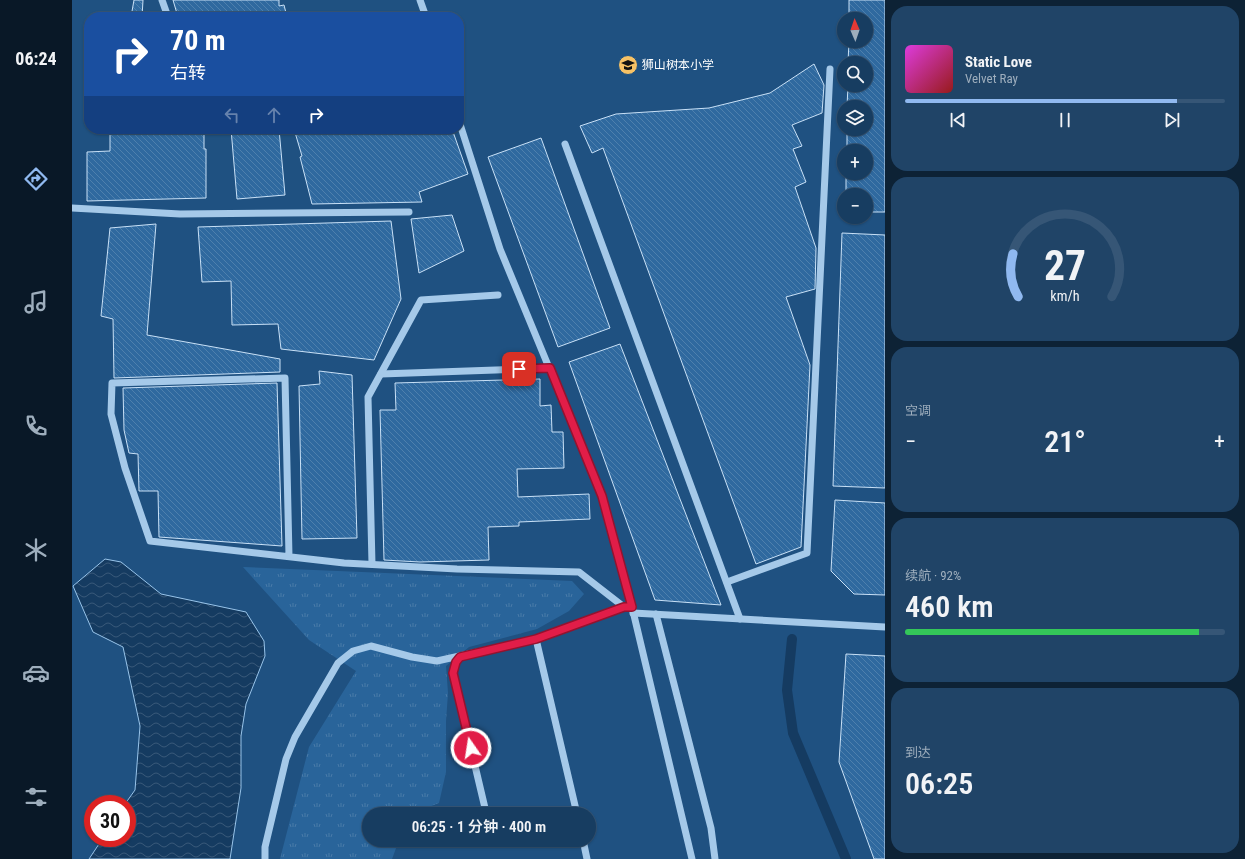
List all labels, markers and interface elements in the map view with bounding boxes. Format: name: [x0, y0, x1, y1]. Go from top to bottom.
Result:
north arrow: [837, 12, 873, 48]
map controls: [837, 12, 873, 224]
text: 70 m: [170, 24, 226, 57]
icon: right: [104, 28, 156, 80]
text: 06:24: [15, 48, 57, 69]
text: Static Love: [965, 53, 1032, 71]
school or university icon: 狮山树本小学: [617, 54, 639, 76]
button: search: [837, 56, 873, 92]
place label: 狮山树本小学: [642, 58, 714, 72]
text: 右转: [170, 62, 206, 83]
text: Velvet Ray: [965, 71, 1018, 86]
button: layers: [837, 100, 873, 136]
icon: left: [221, 104, 243, 126]
icon: ahead: [263, 104, 285, 126]
icon: right: [305, 104, 327, 126]
icon: previous: [947, 109, 969, 131]
icon: pause: [1054, 109, 1076, 131]
icon: next: [1161, 109, 1183, 131]
button: +: [837, 144, 873, 180]
icon: directions: [22, 165, 50, 193]
button: −: [837, 188, 873, 224]
text: 27: [1044, 241, 1086, 290]
text: km/h: [1050, 287, 1080, 303]
icon: music: [22, 288, 50, 316]
pin: [502, 352, 536, 386]
icon: arrive: [508, 358, 530, 380]
text: 空调: [905, 403, 931, 418]
icon: phone: [22, 412, 50, 440]
text: 21°: [1044, 424, 1086, 459]
text: −: [905, 429, 916, 454]
text: +: [1214, 429, 1225, 454]
icon: climate: [22, 536, 50, 564]
text: 续航 · 92%: [905, 568, 961, 583]
text: 460 km: [905, 589, 994, 624]
icon: car: [22, 659, 50, 687]
position arrow: [450, 727, 492, 769]
text: 到达: [905, 745, 931, 760]
text: 06:25: [905, 766, 973, 801]
icon: filters: [22, 783, 50, 811]
speed limit sign: 30: [84, 795, 136, 847]
text: 06:25 · 1 分钟 · 400 m: [412, 818, 546, 836]

